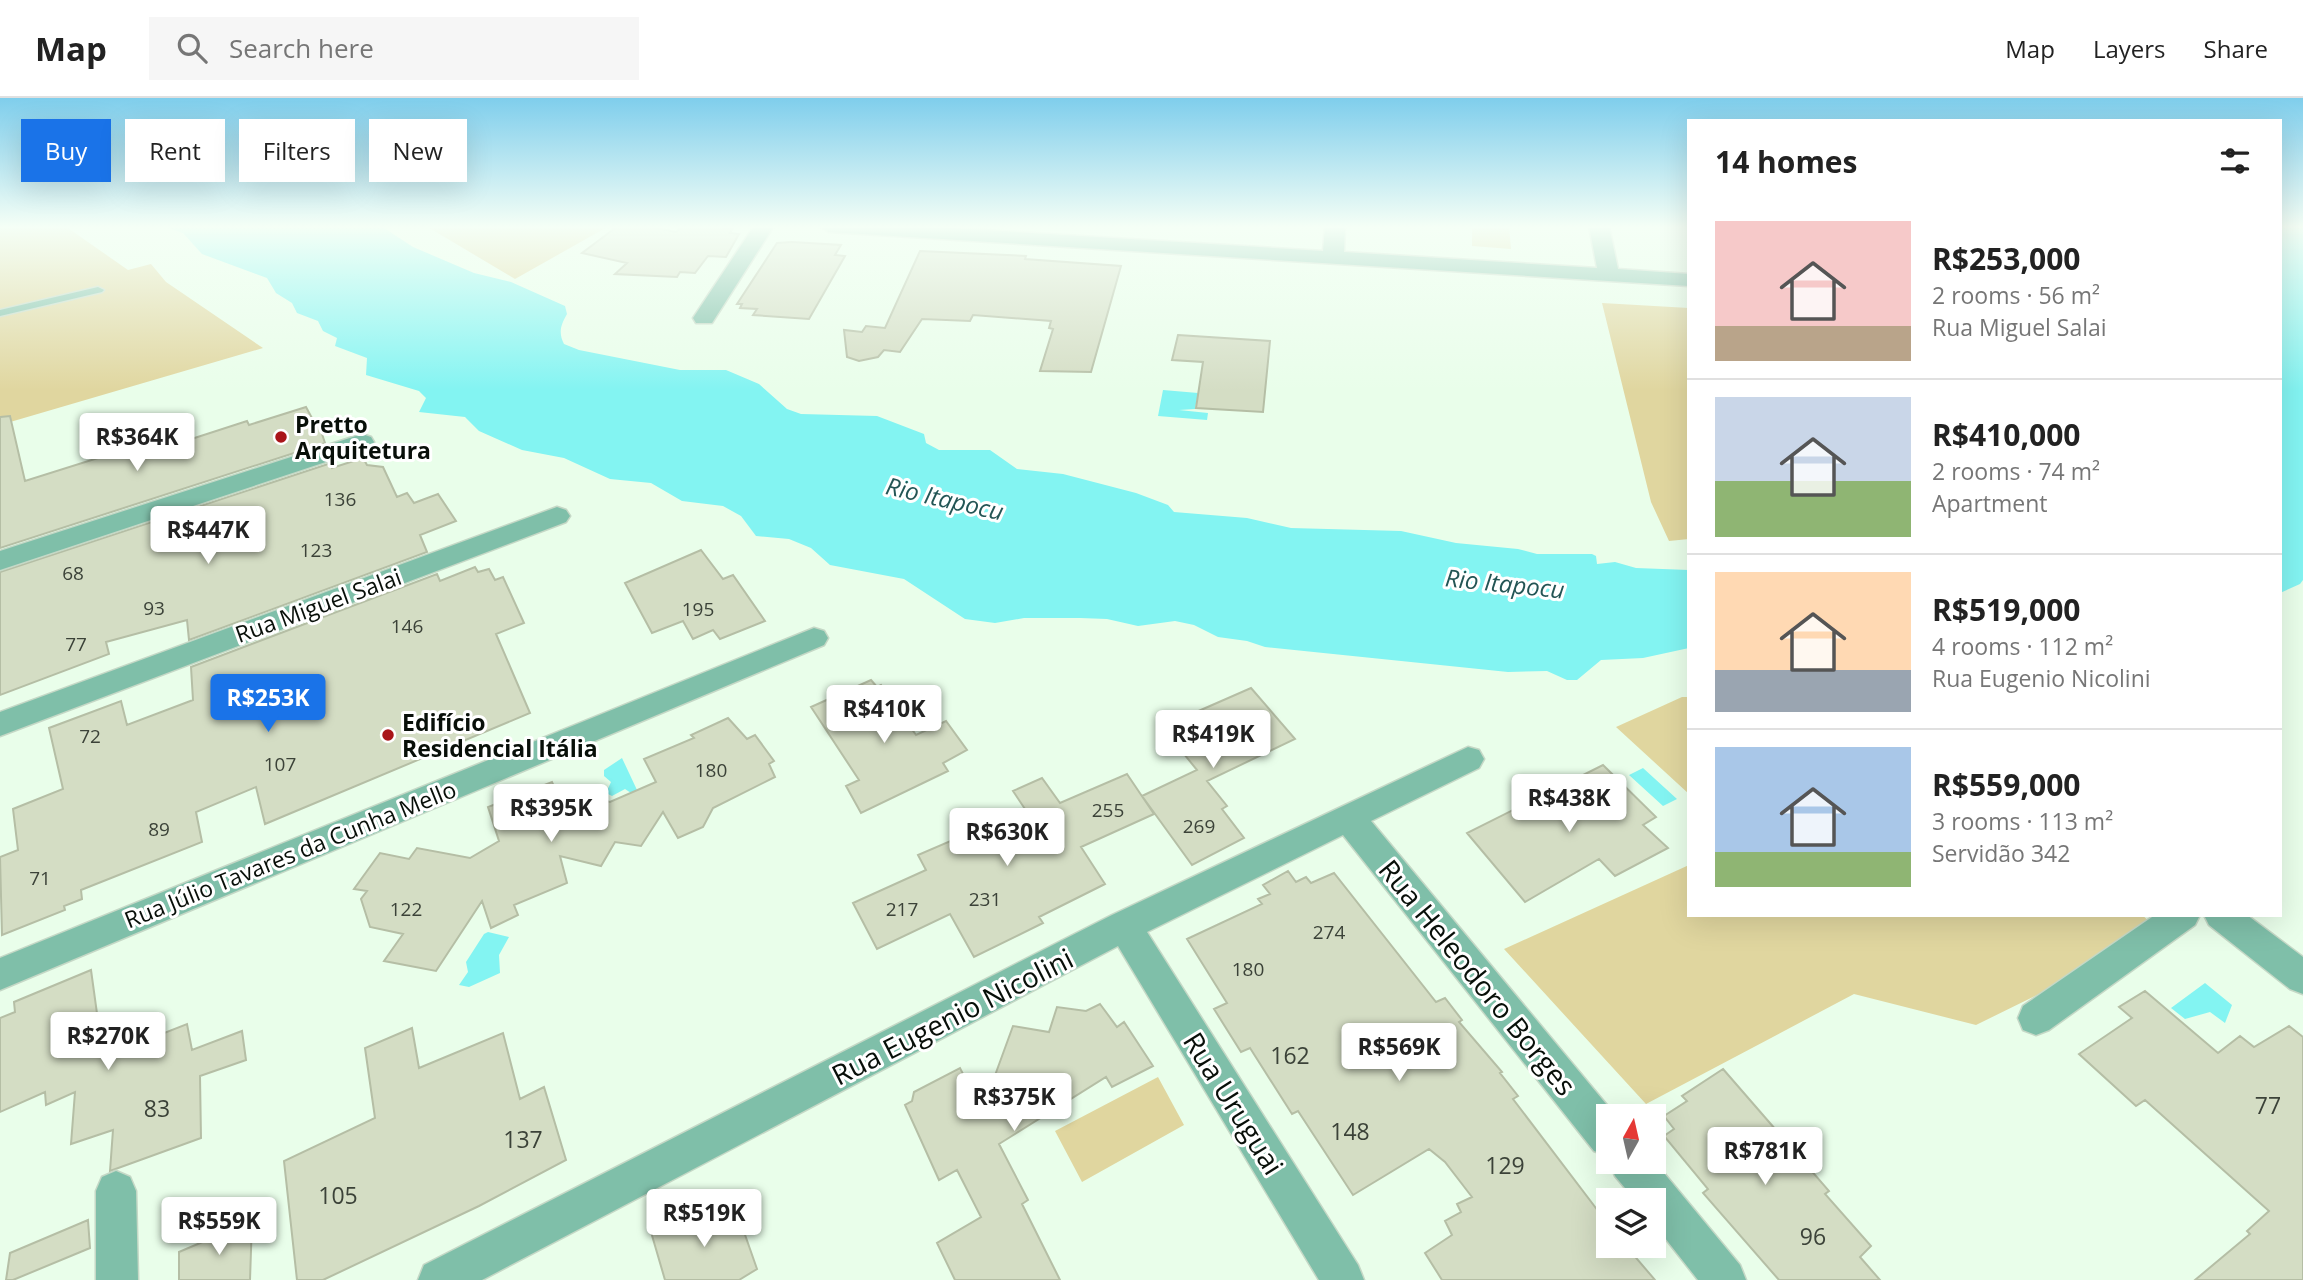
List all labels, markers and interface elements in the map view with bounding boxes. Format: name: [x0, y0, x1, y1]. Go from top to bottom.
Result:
search box: [149, 17, 639, 80]
text: Map: [35, 26, 107, 71]
icon: search: [173, 29, 211, 67]
text: Search here: [229, 30, 374, 66]
text: Map: [2005, 32, 2055, 65]
text: Layers: [2093, 32, 2166, 65]
text: Share: [2204, 32, 2268, 65]
chip: Buy: [21, 119, 111, 182]
chip: Rent: [125, 119, 225, 182]
chip: Filters: [239, 119, 355, 182]
chip: New: [369, 119, 467, 182]
text: 14 homes: [1715, 141, 1858, 182]
icon: filters: [2216, 142, 2254, 180]
text: R$253,000: [1932, 238, 2080, 279]
icon: home: [1771, 249, 1855, 333]
text: 2 rooms · 56 m²: [1932, 279, 2100, 311]
text: Rua Miguel Salai: [1932, 311, 2107, 343]
place label: Pretto Arquitetura: [295, 408, 431, 466]
pin: R$364K: [80, 414, 194, 473]
text: R$410,000: [1932, 414, 2080, 455]
text: R$364K: [95, 420, 179, 452]
icon: home: [1771, 425, 1855, 509]
marker: Pretto Arquitetura: [273, 429, 289, 445]
text: 2 rooms · 74 m²: [1932, 455, 2100, 487]
water label: Rio Itapocu: [883, 468, 1007, 528]
house number: 136: [324, 486, 356, 512]
text: Apartment: [1932, 487, 2048, 519]
pin: R$447K: [151, 506, 265, 566]
text: R$447K: [166, 513, 250, 545]
house number: 123: [300, 537, 332, 563]
house number: 68: [62, 560, 84, 586]
street label: Rua Miguel Salai: [230, 560, 406, 650]
water label: Rio Itapocu: [1444, 560, 1566, 606]
text: R$519,000: [1932, 589, 2080, 630]
house number: 93: [143, 595, 165, 621]
house number: 195: [682, 596, 714, 622]
icon: home: [1771, 600, 1855, 684]
house number: 146: [391, 613, 423, 639]
text: 4 rooms · 112 m²: [1932, 630, 2113, 662]
house number: 77: [65, 631, 87, 657]
text: Rua Eugenio Nicolini: [1932, 662, 2151, 694]
pin: R$253K: [211, 674, 325, 734]
text: R$253K: [226, 681, 310, 713]
pin: R$410K: [827, 686, 941, 745]
text: R$410K: [842, 692, 926, 724]
place label: Edifício Residencial Itália: [402, 706, 598, 764]
pin: R$419K: [1156, 710, 1270, 770]
text: R$419K: [1171, 717, 1255, 749]
house number: 72: [79, 723, 101, 749]
marker: Edifício Residencial Itália: [380, 727, 396, 743]
house number: 107: [264, 751, 296, 777]
house number: 180: [695, 757, 727, 783]
text: R$559,000: [1932, 764, 2080, 805]
street label: Rua Júlio Tavares da Cunha Mello: [119, 773, 461, 935]
pin: R$438K: [1512, 774, 1626, 834]
icon: home: [1771, 775, 1855, 859]
text: R$438K: [1527, 781, 1611, 813]
pin: R$395K: [494, 784, 608, 844]
text: R$395K: [509, 791, 593, 823]
house number: 255: [1092, 797, 1124, 823]
text: 3 rooms · 113 m²: [1932, 805, 2113, 837]
pin: R$630K: [950, 808, 1064, 868]
house number: 269: [1183, 813, 1215, 839]
text: R$630K: [965, 815, 1049, 847]
house number: 89: [148, 816, 170, 842]
text: Servidão 342: [1932, 837, 2070, 869]
street label: Rua Heleodoro Borges: [1371, 851, 1585, 1103]
house number: 71: [29, 865, 51, 891]
house number: 231: [969, 886, 1001, 912]
house number: 122: [390, 896, 422, 922]
house number: 217: [886, 896, 918, 922]
house number: 274: [1313, 919, 1345, 945]
street label: Rua Eugenio Nicolini: [825, 939, 1079, 1093]
house number: 180: [1232, 956, 1264, 982]
pin: R$270K: [51, 1012, 165, 1072]
text: R$270K: [66, 1019, 150, 1051]
pin: R$569K: [1342, 1024, 1456, 1083]
street label: Rua Uruguai: [1175, 1025, 1293, 1181]
text: R$569K: [1357, 1030, 1441, 1062]
house number: 162: [1270, 1039, 1310, 1071]
pin: R$375K: [957, 1074, 1071, 1133]
text: R$375K: [972, 1080, 1056, 1112]
house number: 77: [2255, 1089, 2281, 1121]
house number: 83: [144, 1092, 170, 1124]
north arrow: [1596, 1104, 1666, 1174]
map controls: [1596, 1104, 1666, 1258]
house number: 148: [1330, 1115, 1370, 1147]
house number: 137: [503, 1123, 543, 1155]
pin: R$781K: [1708, 1128, 1822, 1187]
text: R$781K: [1723, 1134, 1807, 1166]
house number: 129: [1485, 1149, 1525, 1181]
house number: 105: [318, 1179, 358, 1211]
button: layers: [1596, 1188, 1666, 1258]
pin: R$519K: [647, 1190, 761, 1249]
text: R$519K: [662, 1196, 746, 1228]
pin: R$559K: [162, 1198, 276, 1257]
text: R$559K: [177, 1204, 261, 1236]
house number: 96: [1800, 1220, 1826, 1252]

